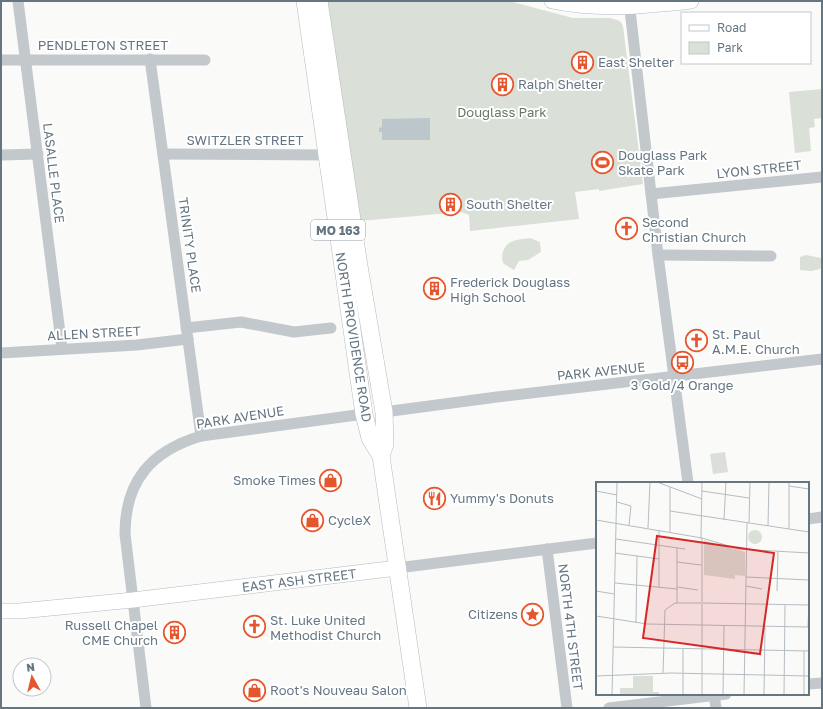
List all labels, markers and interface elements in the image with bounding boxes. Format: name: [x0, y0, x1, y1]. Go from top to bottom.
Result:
legend: [681, 12, 811, 64]
text: Road: [717, 20, 746, 35]
street label: PENDLETON STREET: [38, 37, 168, 53]
text: Park: [717, 40, 743, 55]
building icon: East Shelter: [570, 49, 596, 75]
place label: East Shelter: [598, 54, 674, 70]
building icon: Ralph Shelter: [490, 71, 516, 97]
place label: Ralph Shelter: [518, 76, 603, 92]
park label: Douglass Park: [457, 104, 547, 120]
street label: LASALLE PLACE: [40, 122, 68, 224]
street label: SWITZLER STREET: [186, 132, 304, 148]
place label: Douglass Park Skate Park: [618, 147, 708, 178]
sports icon: Douglass Park Skate Park: [589, 149, 615, 175]
street label: LYON STREET: [716, 157, 802, 181]
building icon: South Shelter: [438, 191, 464, 217]
street label: TRINITY PLACE: [175, 196, 205, 294]
place label: South Shelter: [466, 196, 552, 212]
place label: Second Christian Church: [642, 214, 746, 245]
church icon: Second Christian Church: [614, 216, 640, 242]
road number: MO 163: [311, 220, 365, 240]
street label: NORTH PROVIDENCE ROAD: [333, 251, 375, 423]
place label: Frederick Douglass High School: [450, 274, 570, 305]
building icon: Frederick Douglass High School: [422, 276, 448, 302]
street label: ALLEN STREET: [47, 323, 141, 343]
place label: St. Paul A.M.E. Church: [712, 326, 800, 357]
church icon: St. Paul A.M.E. Church: [683, 328, 709, 354]
bus stop icon: 3 Gold/4 Orange: [669, 350, 695, 376]
street label: PARK AVENUE: [556, 358, 646, 384]
place label: 3 Gold/4 Orange: [631, 377, 733, 393]
street label: PARK AVENUE: [195, 402, 285, 432]
shop icon: Smoke Times: [318, 467, 344, 493]
place label: Smoke Times: [233, 472, 316, 488]
inset map: [596, 482, 809, 695]
restaurant icon: Yummy's Donuts: [421, 485, 447, 511]
place label: Yummy's Donuts: [450, 490, 554, 506]
shop icon: CycleX: [300, 507, 326, 533]
place label: CycleX: [328, 512, 372, 528]
street label: NORTH 4TH STREET: [555, 563, 587, 691]
street label: EAST ASH STREET: [241, 565, 357, 595]
place icon: Citizens: [520, 601, 546, 627]
place label: Citizens: [468, 606, 518, 622]
place label: St. Luke United Methodist Church: [270, 612, 381, 643]
church icon: St. Luke United Methodist Church: [241, 614, 267, 640]
place label: Russell Chapel CME Church: [65, 617, 158, 648]
building icon: Russell Chapel CME Church: [161, 619, 187, 645]
north arrow: [12, 657, 52, 697]
text: N: [25, 660, 36, 674]
shop icon: Root's Nouveau Salon: [241, 677, 267, 703]
place label: Root's Nouveau Salon: [270, 682, 407, 698]

